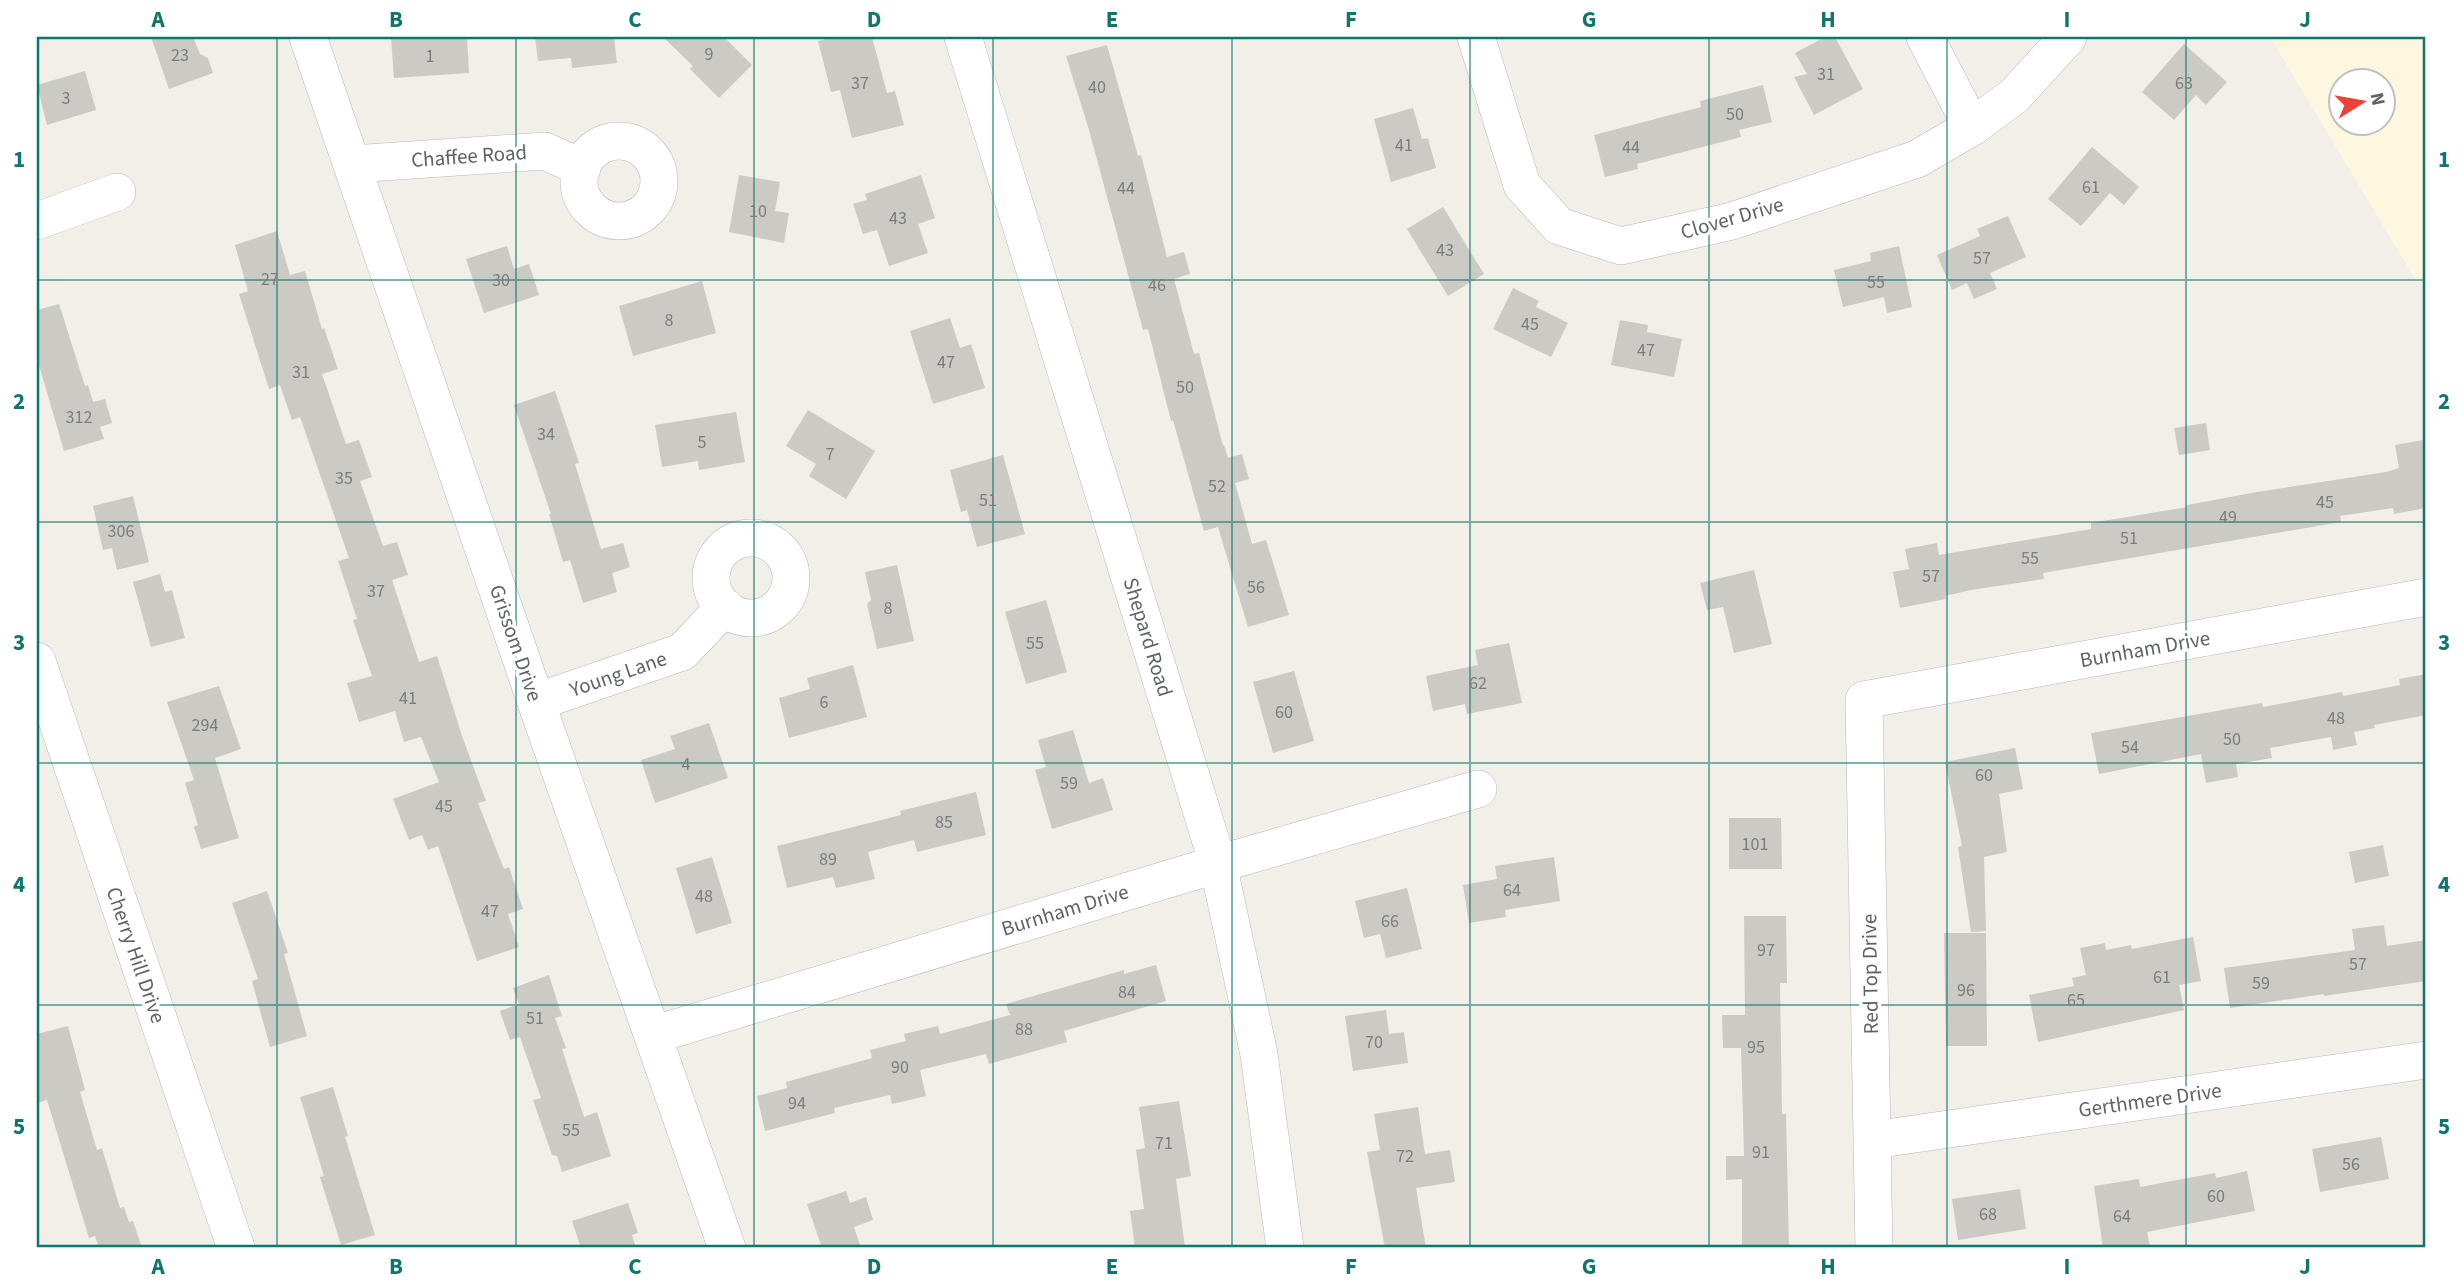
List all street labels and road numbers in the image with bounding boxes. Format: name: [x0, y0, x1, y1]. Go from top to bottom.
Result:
street label: Chaffee Road: [410, 137, 528, 175]
street label: Clover Drive: [1677, 189, 1787, 247]
street label: Shepard Road: [1116, 574, 1180, 700]
street label: Grissom Drive: [482, 581, 550, 705]
street label: Burnham Drive: [2078, 623, 2212, 675]
street label: Young Lane: [564, 643, 671, 705]
street label: Burnham Drive: [998, 876, 1132, 944]
street label: Cherry Hill Drive: [99, 883, 173, 1027]
street label: Red Top Drive: [1854, 913, 1886, 1035]
street label: Gerthmere Drive: [2077, 1075, 2223, 1125]

